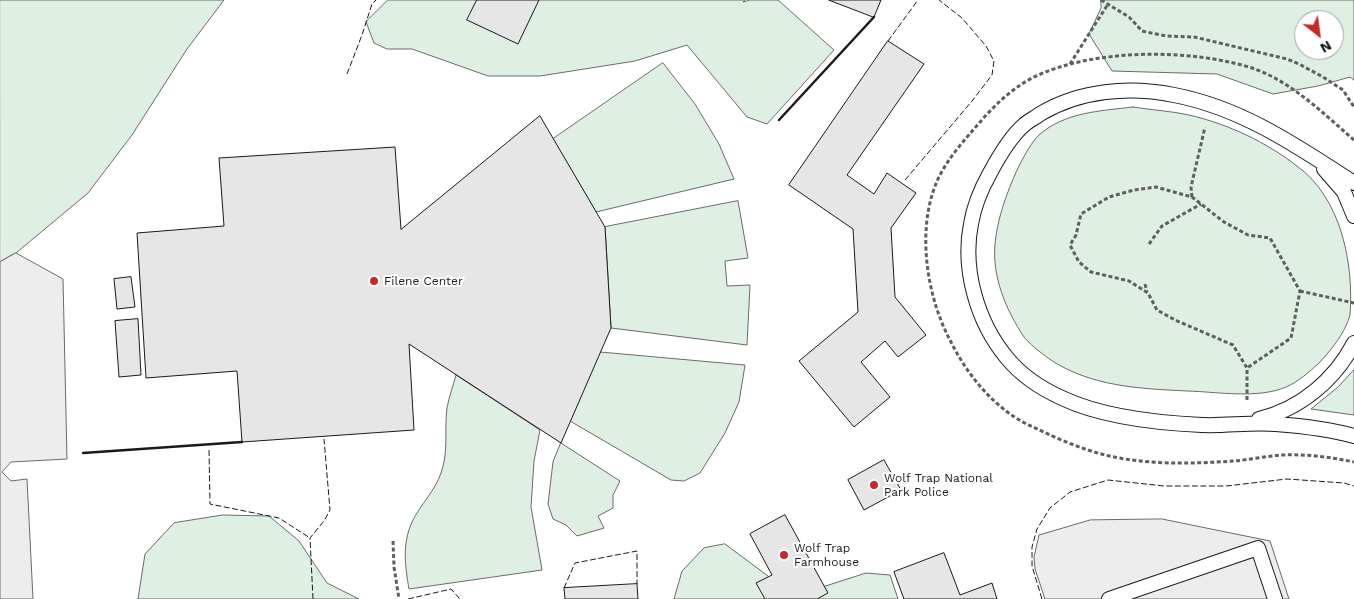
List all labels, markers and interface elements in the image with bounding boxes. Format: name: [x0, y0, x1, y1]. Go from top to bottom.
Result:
north arrow: [1294, 10, 1344, 60]
text: N: [1318, 38, 1334, 57]
place label: Filene Center: [384, 274, 463, 288]
marker: Filene Center: [368, 275, 380, 287]
place label: Wolf Trap National Park Police: [884, 471, 993, 499]
marker: Wolf Trap National Park Police: [868, 479, 880, 491]
place label: Wolf Trap Farmhouse: [794, 541, 859, 569]
marker: Wolf Trap Farmhouse: [778, 549, 790, 561]

